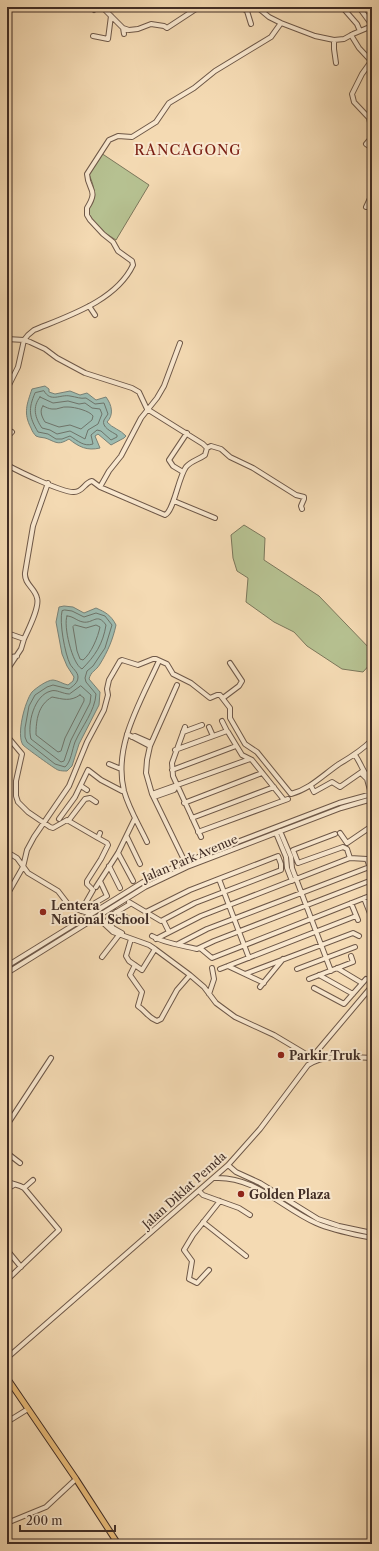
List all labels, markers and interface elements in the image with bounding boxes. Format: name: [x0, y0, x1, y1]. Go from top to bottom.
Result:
district label: RANCAGONG: [134, 141, 242, 159]
street label: Jalan Park Avenue: [138, 831, 240, 886]
place label: Lentera National School: [51, 898, 149, 927]
marker: Lentera National School: [38, 907, 48, 917]
place label: Parkir Truk: [289, 1048, 362, 1063]
marker: Parkir Truk: [276, 1050, 286, 1060]
street label: Jalan Diklat Pemda: [137, 1148, 230, 1233]
place label: Golden Plaza: [249, 1187, 332, 1202]
marker: Golden Plaza: [236, 1189, 246, 1199]
scale bar: [20, 1507, 115, 1533]
text: 200 m: [26, 1513, 63, 1528]

